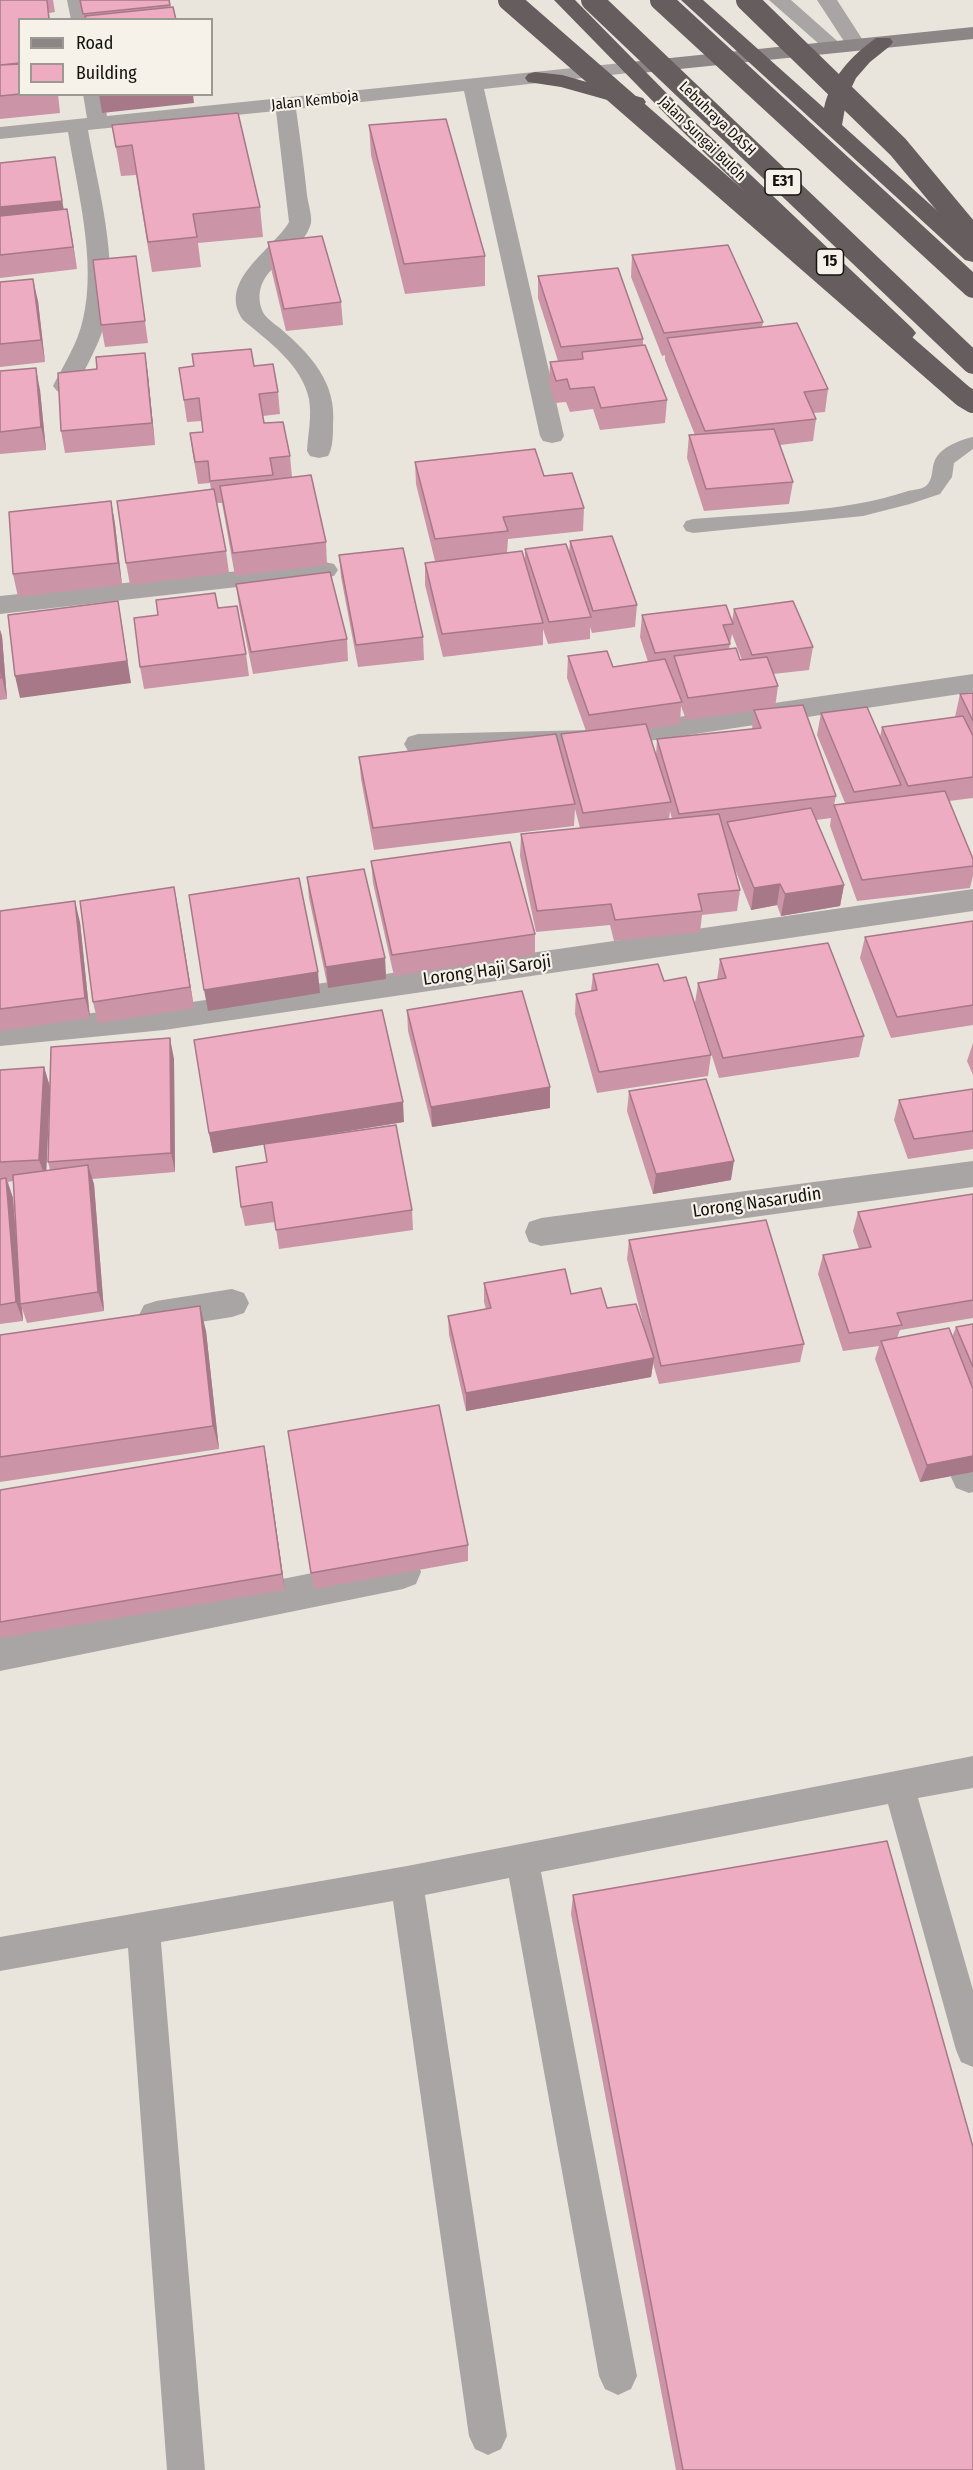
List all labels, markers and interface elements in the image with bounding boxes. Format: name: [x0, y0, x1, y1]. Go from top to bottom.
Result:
legend: [18, 18, 213, 96]
text: Road: [76, 32, 113, 54]
text: Building: [76, 62, 137, 84]
street label: Lebuhraya DASH: [675, 78, 759, 160]
street label: Jalan Kemboja: [270, 87, 360, 115]
street label: Jalan Sungai Buloh: [655, 93, 749, 185]
road number: E31: [765, 169, 801, 195]
road number: 15: [816, 249, 844, 275]
street label: Lorong Haji Saroji: [421, 951, 553, 991]
street label: Lorong Nasarudin: [691, 1183, 823, 1223]

